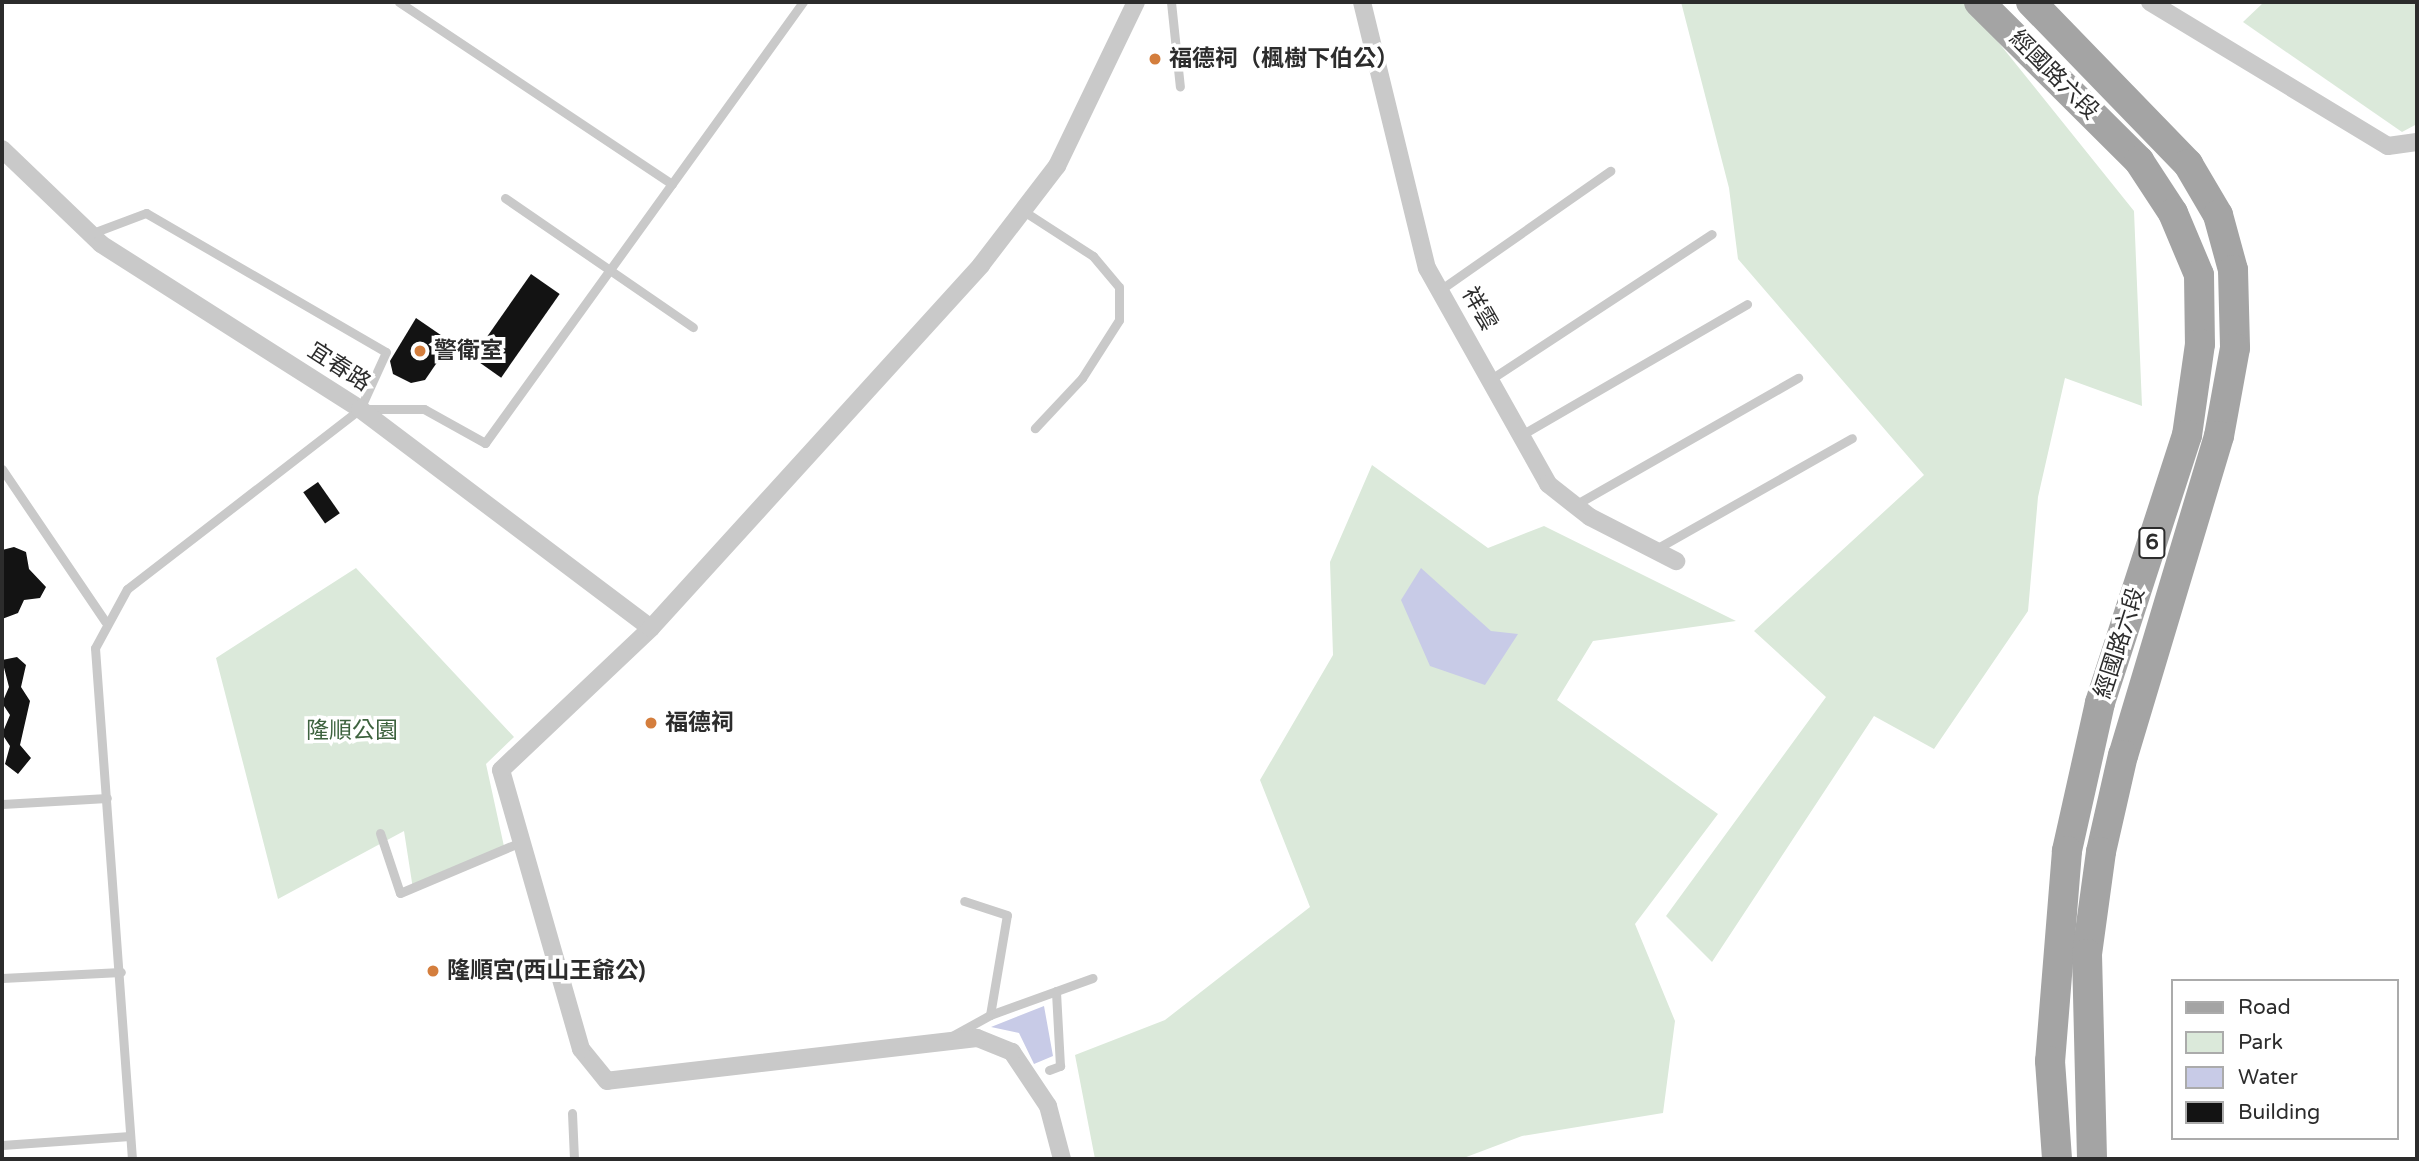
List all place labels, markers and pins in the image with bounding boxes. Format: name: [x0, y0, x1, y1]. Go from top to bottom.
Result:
place label: 福德祠（楓樹下伯公）: [1169, 45, 1399, 73]
marker: 福德祠（楓樹下伯公）: [1147, 51, 1163, 67]
place label: 警衛室: [434, 337, 503, 365]
marker: 警衛室: [412, 343, 428, 359]
place label: 福德祠: [665, 709, 734, 737]
marker: 福德祠: [643, 715, 659, 731]
place label: 隆順宮(西山王爺公): [447, 957, 645, 985]
marker: 隆順宮(西山王爺公): [425, 963, 441, 979]

